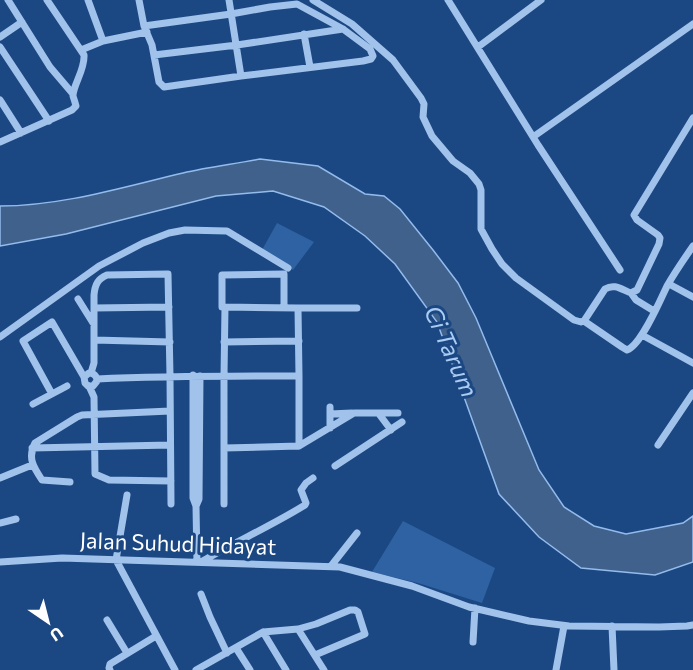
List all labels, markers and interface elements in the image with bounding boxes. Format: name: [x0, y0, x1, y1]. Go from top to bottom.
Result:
water label: Ci Tarum: [419, 301, 485, 401]
street label: Jalan Suhud Hidayat: [79, 526, 277, 560]
north arrow: [18, 592, 78, 652]
text: U: [47, 624, 67, 646]

